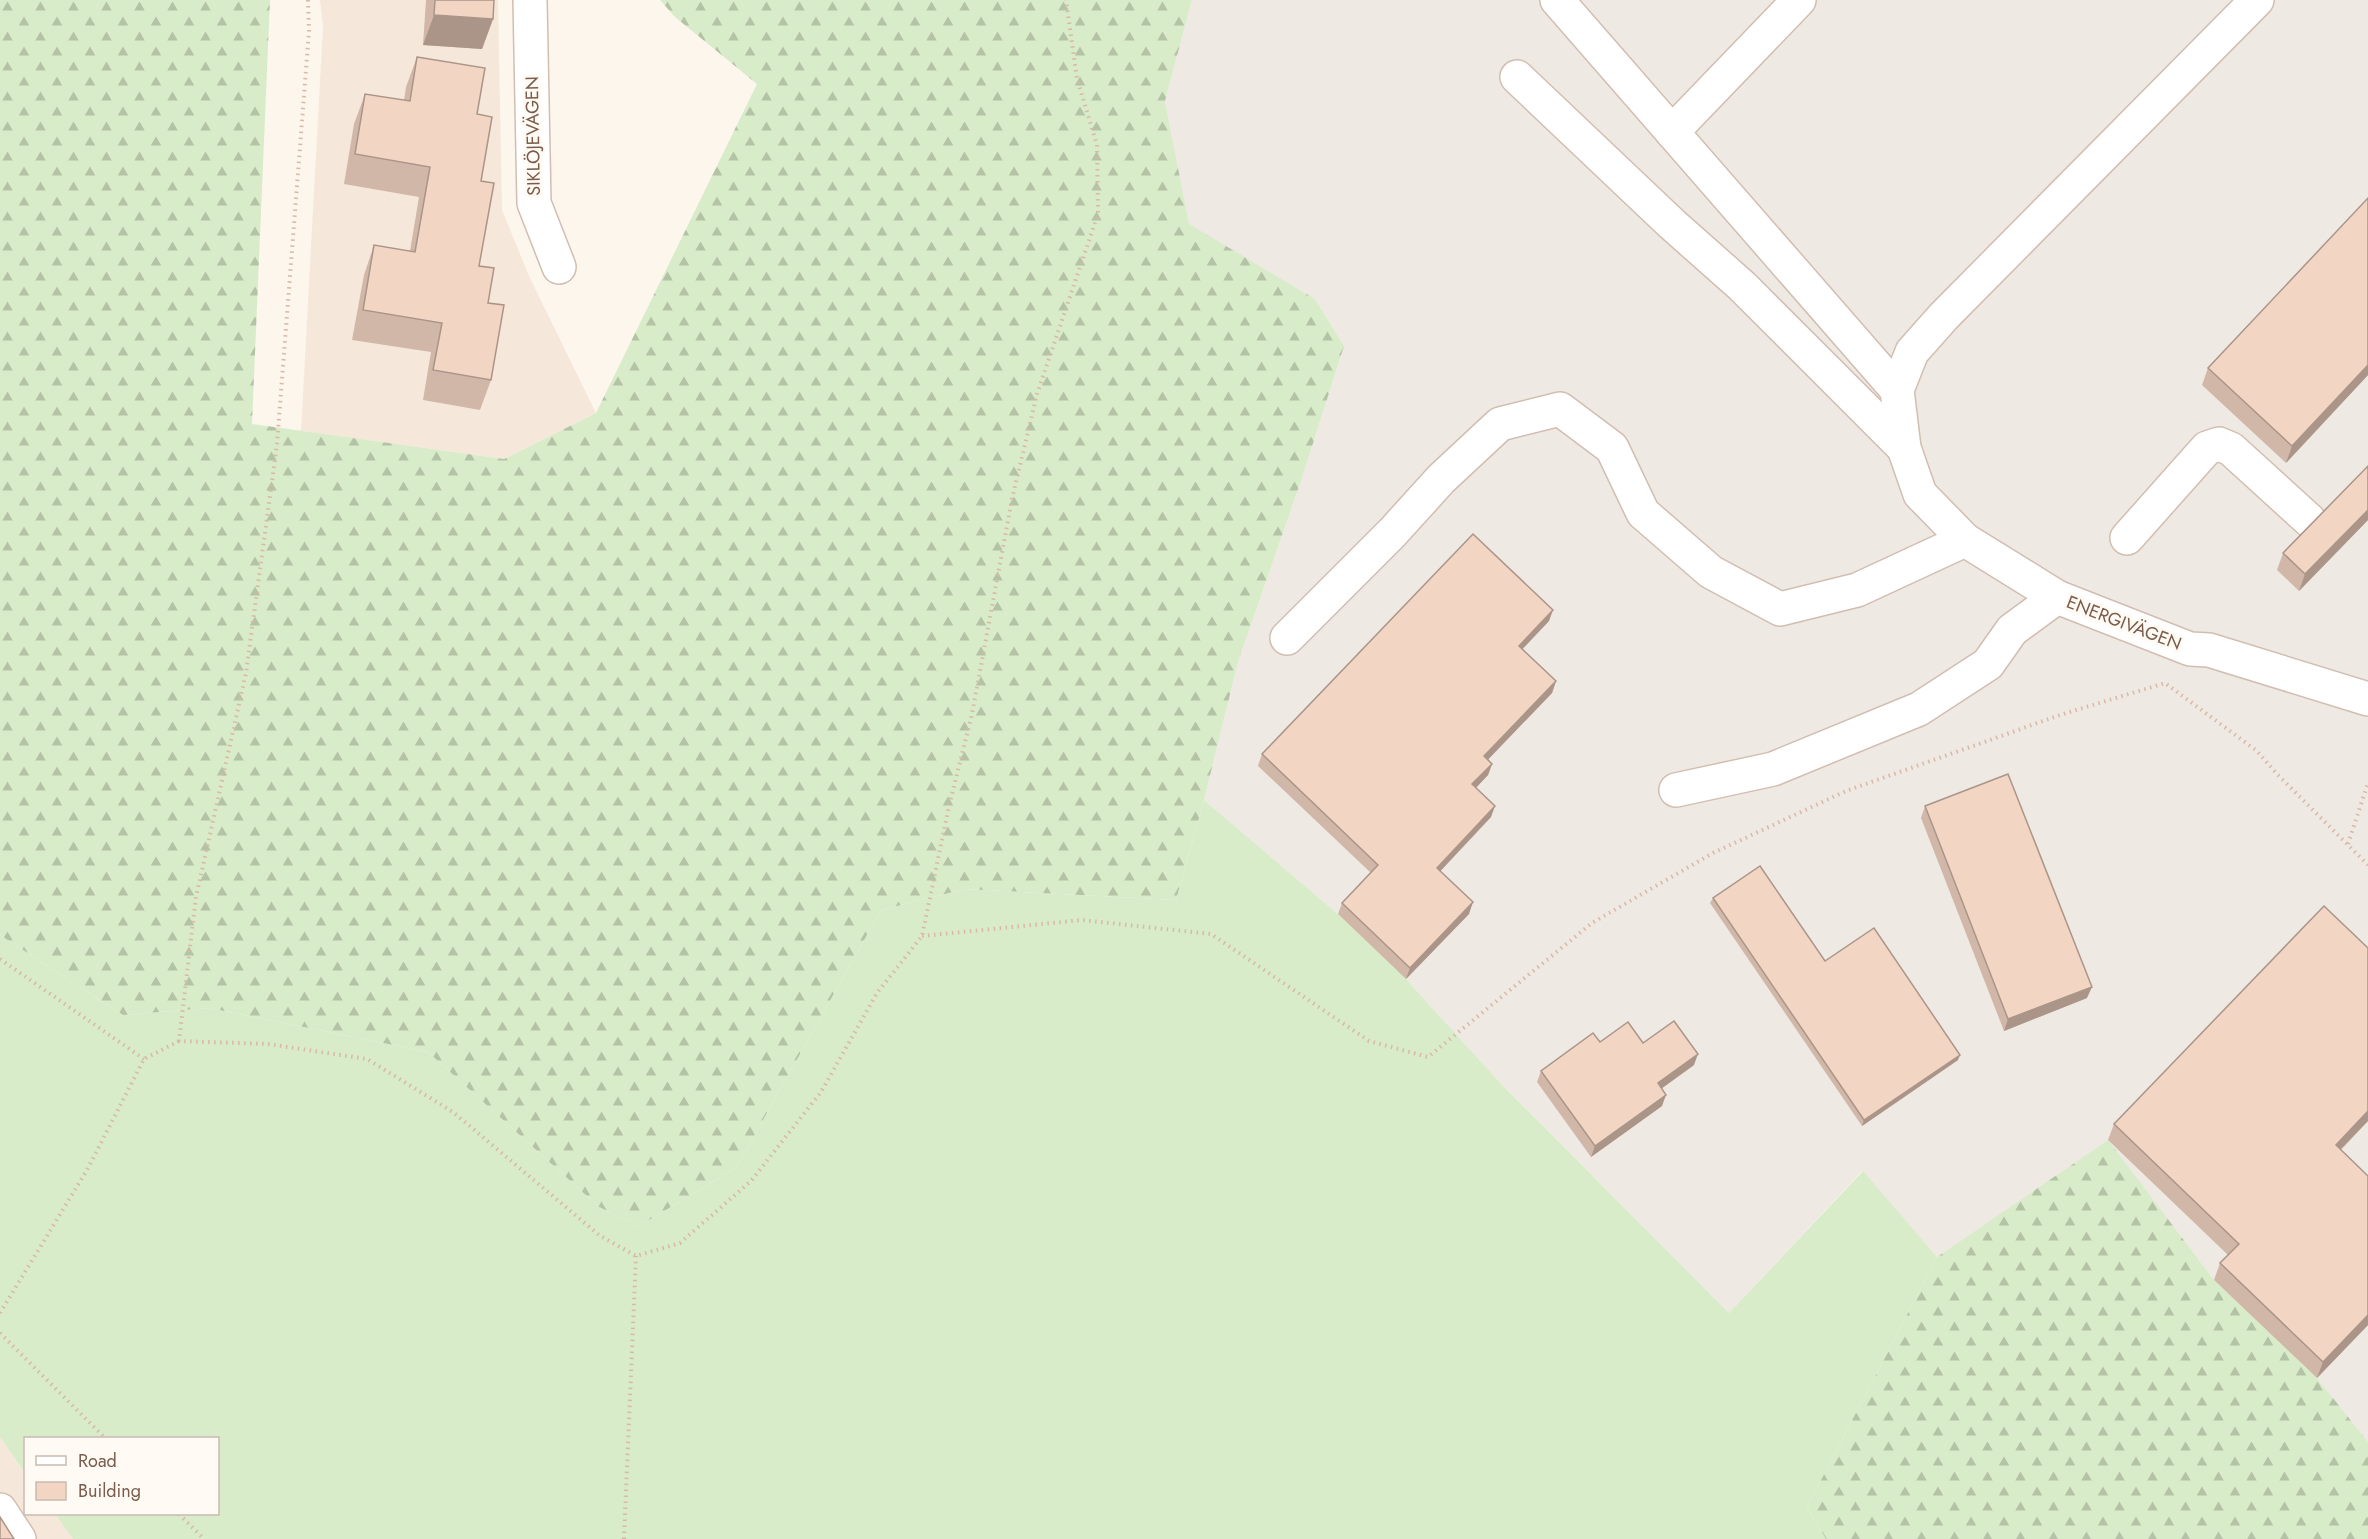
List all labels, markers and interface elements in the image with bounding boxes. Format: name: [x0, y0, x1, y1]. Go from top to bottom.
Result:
street label: SIKLÖJEVÄGEN: [519, 76, 547, 196]
street label: ENERGIVÄGEN: [2063, 589, 2185, 657]
legend: [24, 1437, 219, 1515]
text: Road: [78, 1448, 117, 1474]
text: Building: [78, 1478, 141, 1504]

